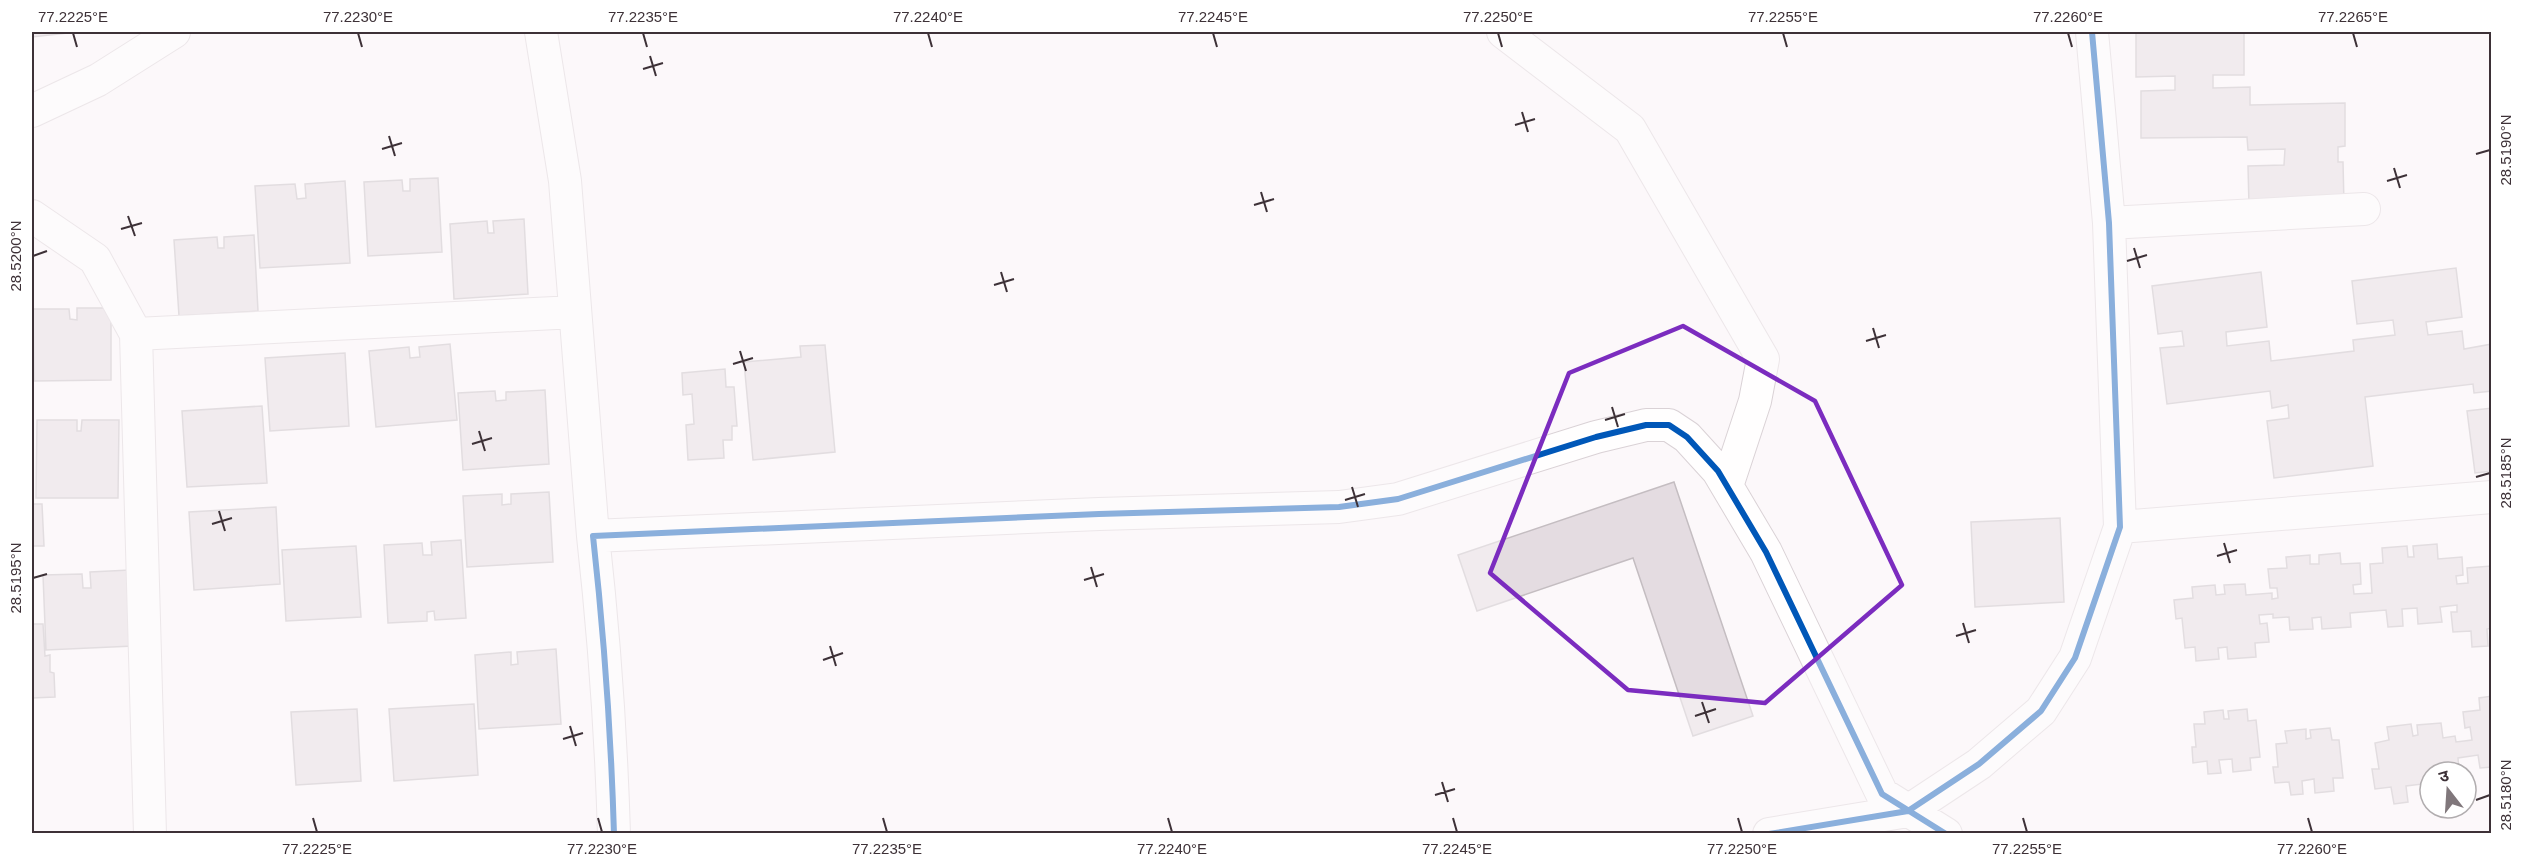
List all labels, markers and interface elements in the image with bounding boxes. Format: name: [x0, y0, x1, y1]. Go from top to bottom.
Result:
text: 77.2225°E: [38, 8, 108, 25]
text: 77.2230°E: [323, 8, 393, 25]
text: 77.2235°E: [608, 8, 678, 25]
text: 77.2240°E: [893, 8, 963, 25]
text: 77.2245°E: [1178, 8, 1248, 25]
text: 77.2250°E: [1463, 8, 1533, 25]
text: 77.2255°E: [1748, 8, 1818, 25]
text: 77.2260°E: [2033, 8, 2103, 25]
text: 77.2265°E: [2318, 8, 2388, 25]
text: 28.5190°N: [2497, 114, 2514, 186]
text: 28.5200°N: [7, 220, 24, 292]
text: 28.5185°N: [2497, 437, 2514, 509]
text: 28.5195°N: [7, 542, 24, 614]
text: 28.5180°N: [2497, 759, 2514, 831]
north arrow: [2418, 760, 2478, 820]
text: उ: [2437, 766, 2451, 786]
text: 77.2225°E: [282, 840, 352, 857]
text: 77.2230°E: [567, 840, 637, 857]
text: 77.2235°E: [852, 840, 922, 857]
text: 77.2240°E: [1137, 840, 1207, 857]
text: 77.2245°E: [1422, 840, 1492, 857]
text: 77.2250°E: [1707, 840, 1777, 857]
text: 77.2255°E: [1992, 840, 2062, 857]
text: 77.2260°E: [2277, 840, 2347, 857]

